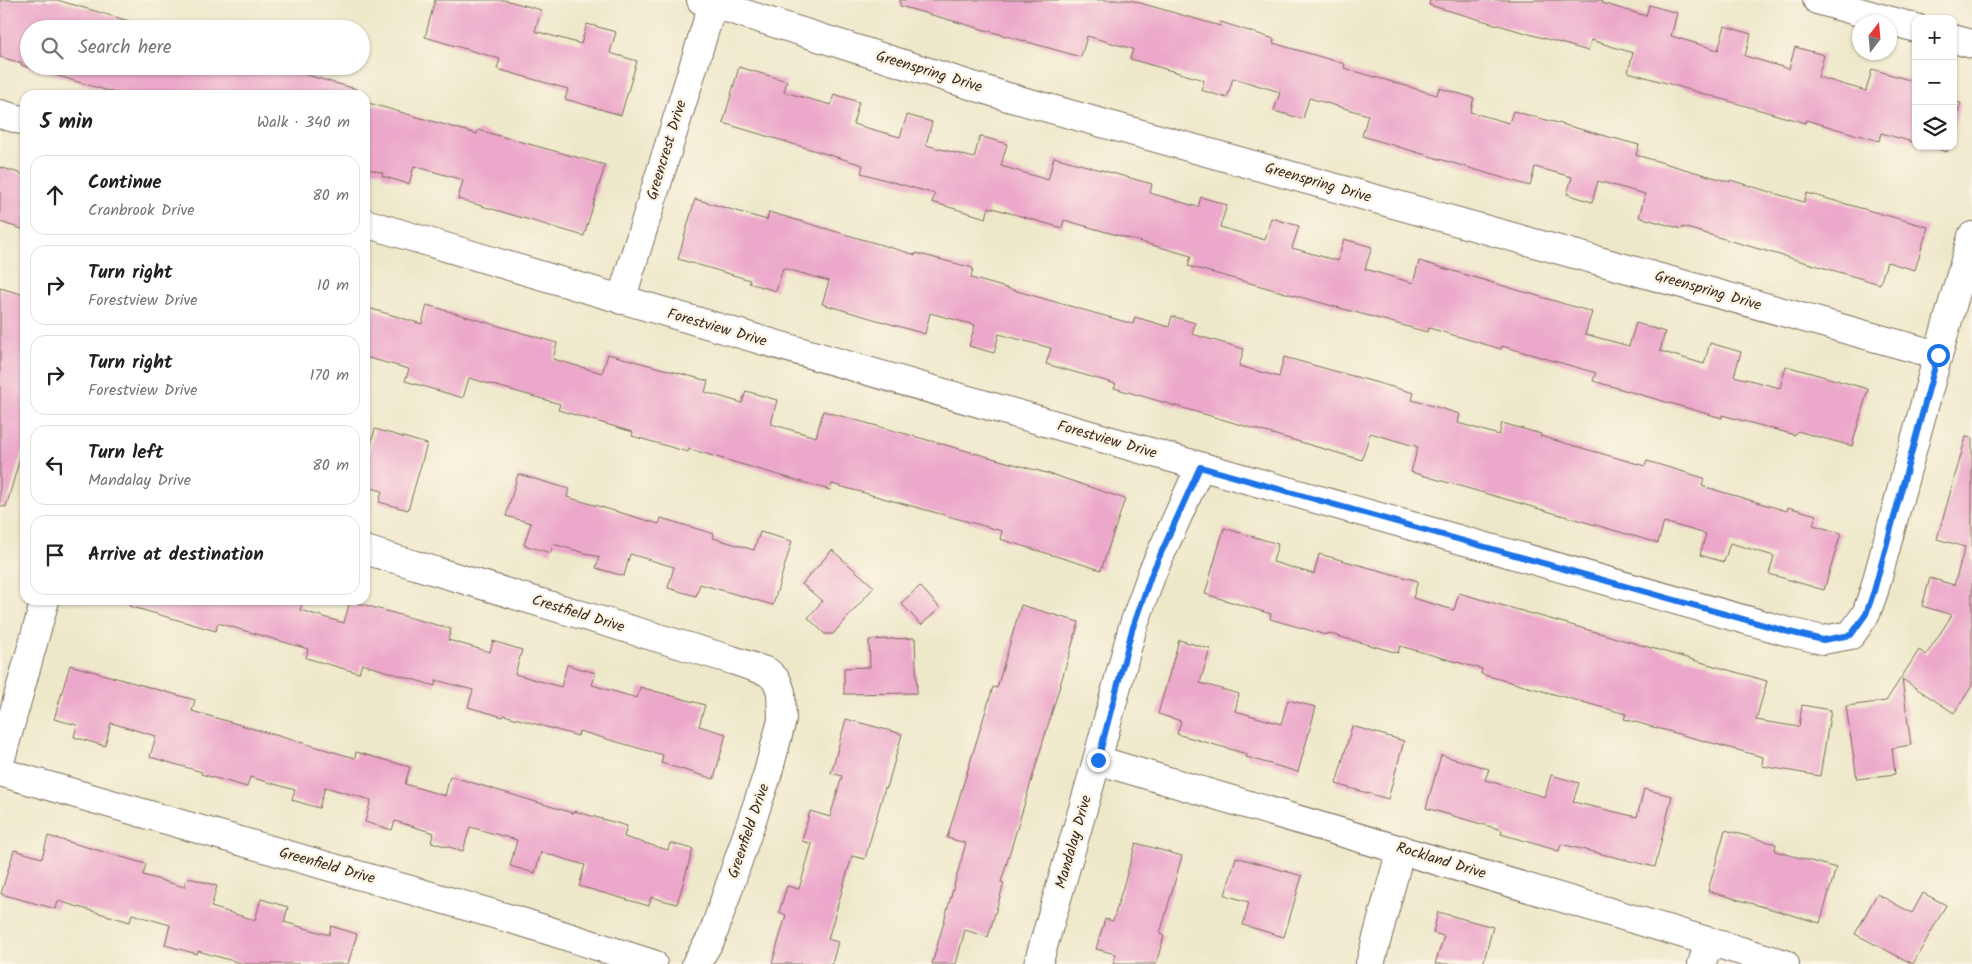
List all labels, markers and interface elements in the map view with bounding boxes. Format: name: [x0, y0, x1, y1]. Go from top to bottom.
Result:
north arrow: [1852, 15, 1897, 60]
map controls: [1912, 15, 1957, 150]
button: +: [1912, 15, 1957, 60]
search box: [20, 20, 370, 75]
text: Search here: [78, 33, 172, 63]
icon: search: [38, 34, 66, 62]
street label: Greenspring Drive: [873, 44, 985, 100]
button: −: [1912, 60, 1957, 105]
street label: Greencrest Drive: [640, 97, 694, 203]
button: layers: [1912, 105, 1957, 150]
text: 5 min: [40, 106, 93, 139]
text: Walk · 340 m: [257, 110, 350, 135]
street label: Greenspring Drive: [1262, 156, 1374, 210]
text: Continue: [88, 168, 161, 198]
icon: ahead: [41, 181, 69, 209]
text: 80 m: [312, 183, 349, 208]
text: Cranbrook Drive: [88, 198, 194, 223]
text: Turn right: [88, 258, 173, 288]
street label: Greenspring Drive: [1652, 264, 1764, 318]
icon: right: [41, 271, 69, 299]
text: 10 m: [317, 273, 349, 298]
text: Forestview Drive: [88, 288, 197, 313]
street label: Forestview Drive: [664, 302, 770, 354]
route start: [1927, 344, 1950, 367]
text: Turn right: [88, 348, 173, 378]
icon: right: [41, 361, 69, 389]
text: 170 m: [309, 363, 349, 388]
text: Forestview Drive: [88, 378, 197, 403]
street label: Forestview Drive: [1054, 414, 1160, 466]
text: Turn left: [88, 438, 163, 468]
icon: left: [41, 451, 69, 479]
text: 80 m: [312, 453, 349, 478]
text: Mandalay Drive: [88, 468, 191, 493]
text: Arrive at destination: [88, 540, 264, 570]
icon: arrive: [41, 541, 69, 569]
street label: Crestfield Drive: [529, 588, 628, 640]
route end: [1087, 749, 1110, 772]
street label: Greenfield Drive: [722, 780, 777, 882]
street label: Mandalay Drive: [1049, 792, 1099, 892]
street label: Rockland Drive: [1393, 836, 1489, 886]
street label: Greenfield Drive: [276, 841, 378, 891]

